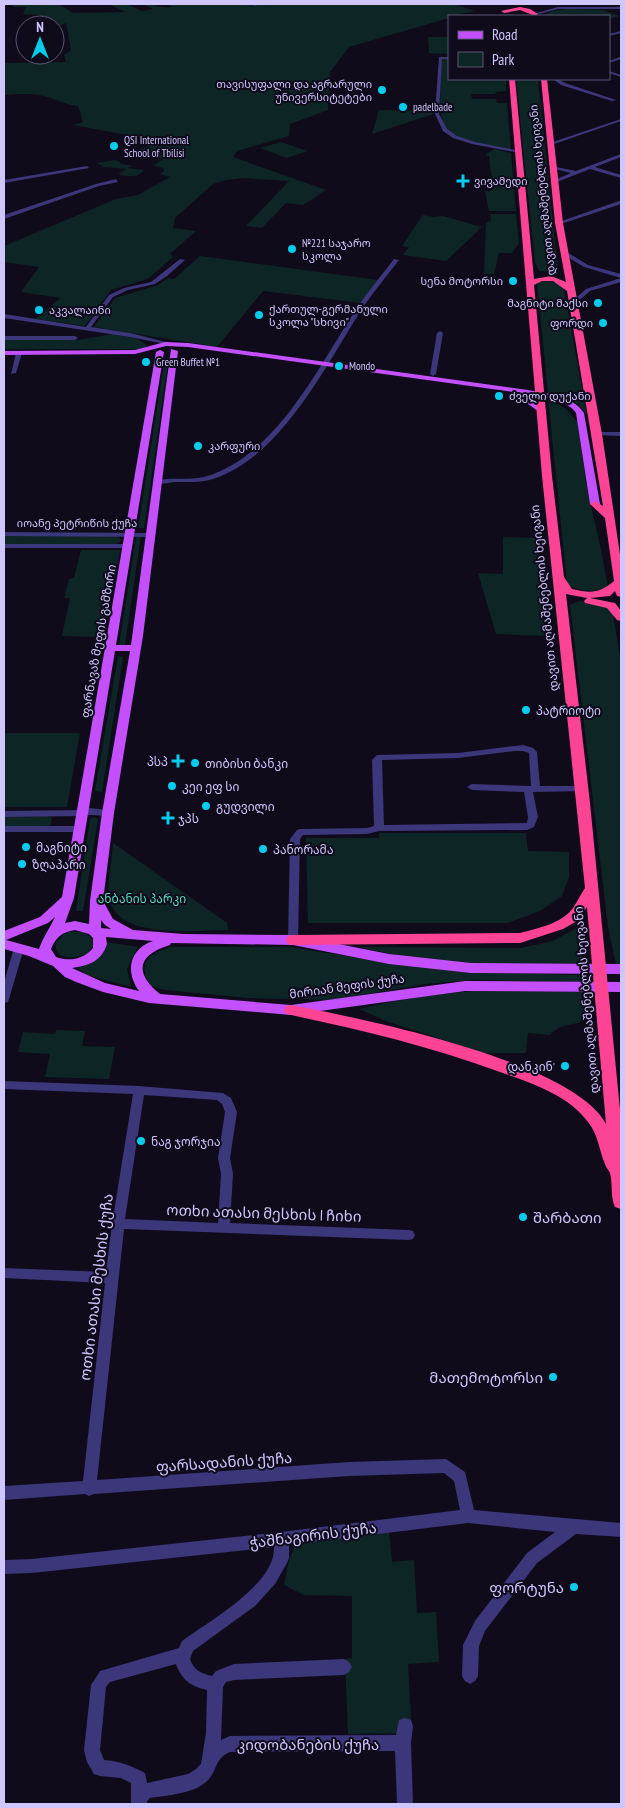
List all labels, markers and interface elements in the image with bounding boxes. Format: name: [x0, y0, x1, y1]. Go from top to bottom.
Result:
north arrow: [15, 15, 65, 65]
legend: [448, 15, 610, 80]
text: N: [36, 18, 44, 36]
text: Road: [492, 25, 518, 44]
text: Park: [492, 50, 514, 69]
place label: თავისუფალი და აგრარული უნივერსიტეტები: [216, 77, 372, 104]
marker: თავისუფალი და აგრარული უნივერსიტეტები: [376, 84, 388, 96]
place label: padelbade: [413, 100, 453, 114]
marker: padelbade: [397, 101, 409, 113]
street label: დავით აღმაშენებლის ხეივანი: [526, 104, 558, 276]
place label: QSI International School of Tbilisi: [124, 133, 189, 160]
marker: QSI International School of Tbilisi: [108, 140, 120, 152]
marker: ვივამედი: [456, 174, 470, 188]
place label: ვივამედი: [474, 174, 528, 188]
place label: №221 საჯარო სკოლა: [302, 236, 371, 263]
marker: №221 საჯარო სკოლა: [286, 243, 298, 255]
place label: სენა მოტორსი: [421, 274, 503, 288]
marker: სენა მოტორსი: [507, 275, 519, 287]
place label: მაგნიტი მაქსი: [507, 296, 588, 310]
marker: მაგნიტი მაქსი: [592, 297, 604, 309]
place label: ქართულ-გერმანული სკოლა "სხივი": [269, 302, 388, 329]
place label: აკვალაინი: [49, 303, 111, 317]
marker: აკვალაინი: [33, 304, 45, 316]
marker: ქართულ-გერმანული სკოლა "სხივი": [253, 309, 265, 321]
place label: ფორდი: [550, 316, 593, 330]
marker: ფორდი: [597, 317, 609, 329]
place label: Green Buffet №1: [156, 355, 220, 369]
marker: Green Buffet №1: [140, 356, 152, 368]
place label: Mondo: [349, 359, 375, 373]
marker: Mondo: [333, 360, 345, 372]
place label: ძველი დუქანი: [509, 389, 591, 403]
marker: ძველი დუქანი: [493, 390, 505, 402]
place label: კარფური: [208, 439, 260, 453]
marker: კარფური: [192, 440, 204, 452]
street label: დავით აღმაშენებლის ხეივანი: [527, 504, 562, 692]
street label: იოანე პეტრიწის ქუჩა: [17, 516, 137, 530]
street label: ფარნავაზ მეფის გამზირი: [77, 563, 119, 719]
place label: პატრიოტი: [536, 703, 601, 718]
marker: პატრიოტი: [520, 704, 532, 716]
place label: პსპ: [147, 754, 168, 769]
marker: პსპ: [172, 755, 184, 767]
place label: თიბისი ბანკი: [205, 756, 288, 771]
marker: თიბისი ბანკი: [189, 757, 201, 769]
place label: კეი ეფ სი: [182, 779, 239, 794]
marker: კეი ეფ სი: [166, 780, 178, 792]
place label: გუდვილი: [216, 799, 275, 815]
marker: გუდვილი: [200, 800, 212, 812]
place label: ჯპს: [178, 811, 199, 826]
marker: ჯპს: [162, 812, 174, 824]
place label: მაგნიტი: [36, 840, 87, 855]
marker: მაგნიტი: [20, 841, 32, 853]
place label: პანორამა: [273, 842, 333, 857]
marker: პანორამა: [257, 843, 269, 855]
place label: ზღაპარი: [32, 857, 86, 873]
marker: ზღაპარი: [16, 858, 28, 870]
park label: ანბანის პარკი: [98, 891, 186, 906]
street label: დავით აღმაშენებლის ხეივანი: [570, 906, 603, 1094]
street label: მირიან მეფის ქუჩა: [288, 970, 406, 1002]
place label: დანკინ': [507, 1059, 555, 1075]
marker: დანკინ': [559, 1060, 571, 1072]
place label: ნაგ ჯორჯია: [151, 1134, 221, 1149]
marker: ნაგ ჯორჯია: [135, 1135, 147, 1147]
street label: ოთხი ათასი მესხის ქუჩა: [75, 1192, 117, 1382]
street label: ოთხი ათასი მესხის I ჩიხი: [166, 1200, 362, 1226]
place label: შარბათი: [533, 1208, 602, 1227]
marker: შარბათი: [517, 1211, 529, 1223]
place label: მათემოტორსი: [429, 1368, 543, 1387]
marker: მათემოტორსი: [547, 1371, 559, 1383]
street label: ფარსადანის ქუჩა: [155, 1448, 293, 1476]
street label: ჭაშნაგირის ქუჩა: [248, 1518, 378, 1552]
place label: ფორტუნა: [489, 1578, 564, 1597]
marker: ფორტუნა: [568, 1581, 580, 1593]
street label: კიდობანების ქუჩა: [237, 1735, 379, 1754]

